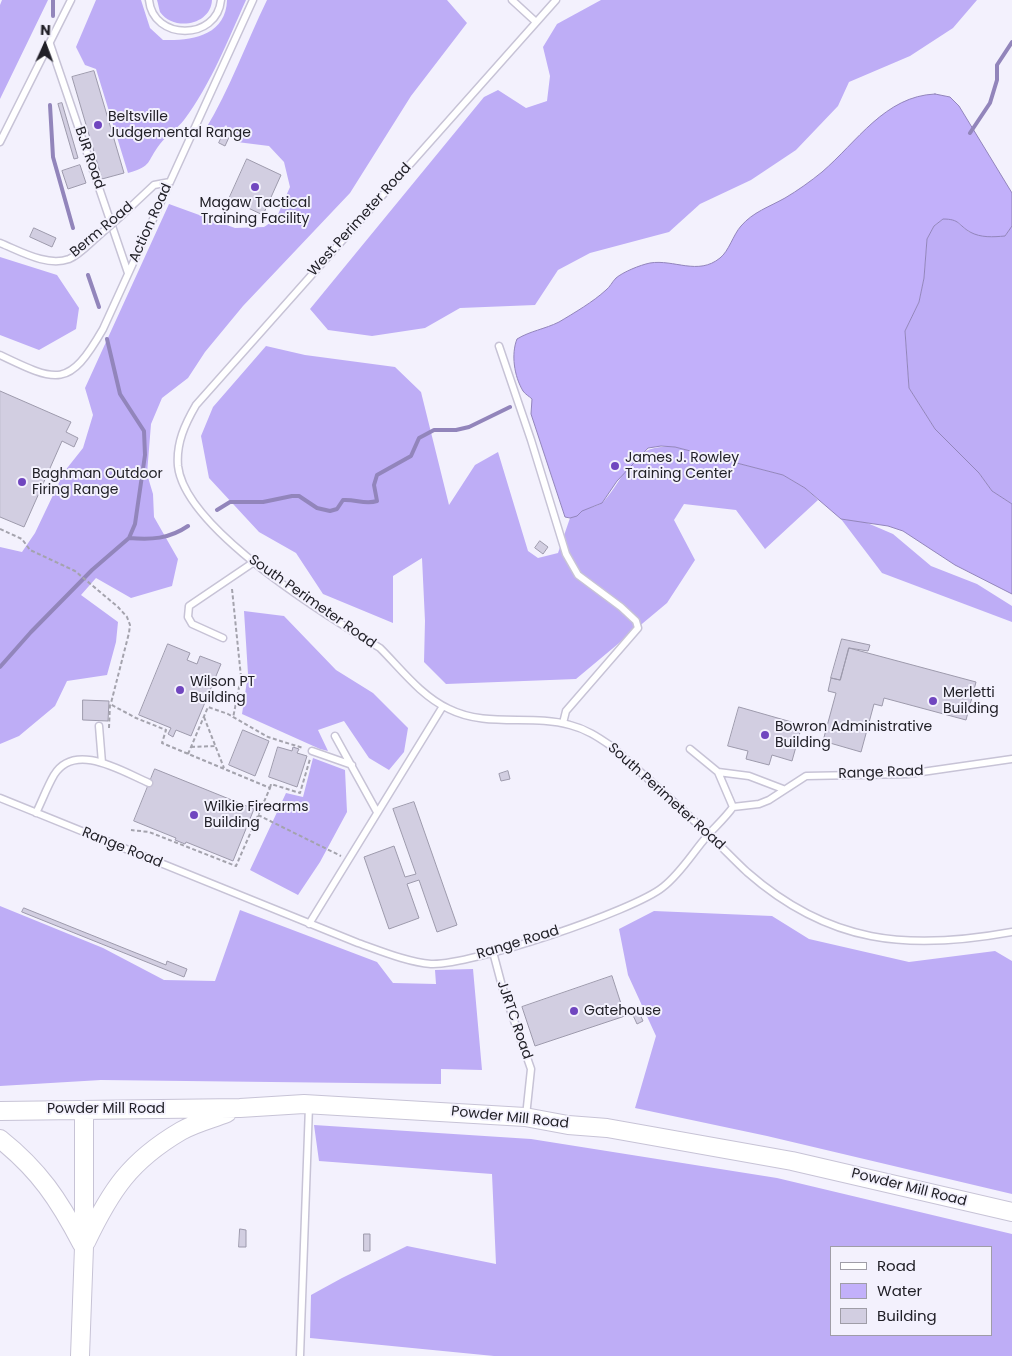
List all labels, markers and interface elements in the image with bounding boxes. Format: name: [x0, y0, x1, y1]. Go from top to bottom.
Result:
north arrow: [20, 20, 70, 70]
text: N: [40, 20, 51, 40]
place label: Beltsville Judgemental Range: [108, 109, 251, 142]
marker: Beltsville Judgemental Range: [92, 119, 104, 131]
street label: BJR Road: [71, 125, 107, 191]
street label: West Perimeter Road: [305, 160, 415, 280]
street label: Action Road: [126, 181, 176, 265]
marker: Magaw Tactical Training Facility: [249, 181, 261, 193]
place label: Magaw Tactical Training Facility: [199, 195, 311, 228]
street label: Berm Road: [67, 199, 137, 261]
place label: James J. Rowley Training Center: [625, 450, 739, 482]
marker: James J. Rowley Training Center: [609, 460, 621, 472]
place label: Baghman Outdoor Firing Range: [32, 466, 163, 498]
marker: Baghman Outdoor Firing Range: [16, 476, 28, 488]
street label: South Perimeter Road: [245, 552, 379, 652]
place label: Wilson PT Building: [190, 674, 255, 706]
marker: Wilson PT Building: [174, 684, 186, 696]
place label: Merletti Building: [943, 685, 999, 718]
marker: Merletti Building: [927, 695, 939, 707]
place label: Bowron Administrative Building: [775, 719, 932, 752]
marker: Bowron Administrative Building: [759, 729, 771, 741]
street label: South Perimeter Road: [604, 740, 728, 854]
street label: Range Road: [838, 763, 924, 783]
place label: Wilkie Firearms Building: [204, 799, 308, 832]
marker: Wilkie Firearms Building: [188, 809, 200, 821]
street label: Range Road: [79, 824, 165, 872]
street label: Range Road: [475, 923, 561, 963]
street label: JJRTC Road: [493, 979, 535, 1061]
place label: Gatehouse: [584, 1003, 661, 1019]
marker: Gatehouse: [568, 1005, 580, 1017]
street label: Powder Mill Road: [47, 1101, 165, 1117]
street label: Powder Mill Road: [450, 1103, 570, 1133]
street label: Powder Mill Road: [850, 1166, 968, 1210]
legend: [830, 1246, 992, 1336]
text: Road: [877, 1255, 916, 1276]
text: Water: [877, 1280, 922, 1301]
text: Building: [877, 1305, 937, 1326]

